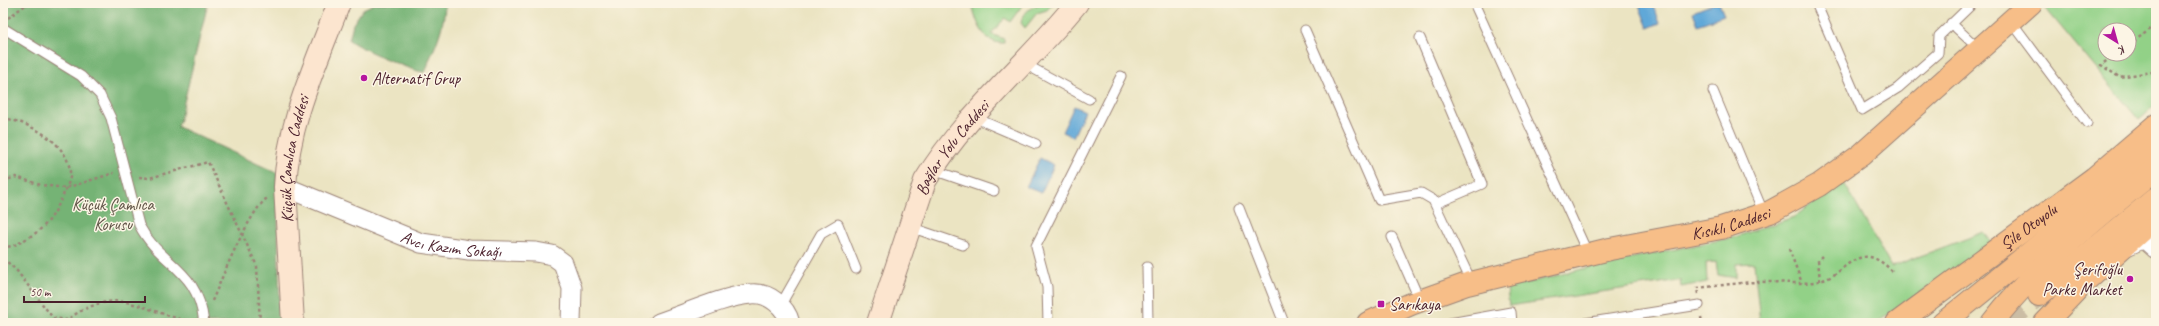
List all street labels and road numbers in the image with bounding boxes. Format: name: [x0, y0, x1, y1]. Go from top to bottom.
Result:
street label: Küçük Çamlıca Caddesi: [275, 91, 315, 223]
street label: Bağlar Yolu Caddesi: [911, 94, 996, 198]
street label: Şile Otoyolu: [1996, 198, 2062, 255]
street label: Kısıklı Caddesi: [1690, 202, 1775, 244]
street label: Avcı Kazım Sokağı: [398, 226, 502, 262]

